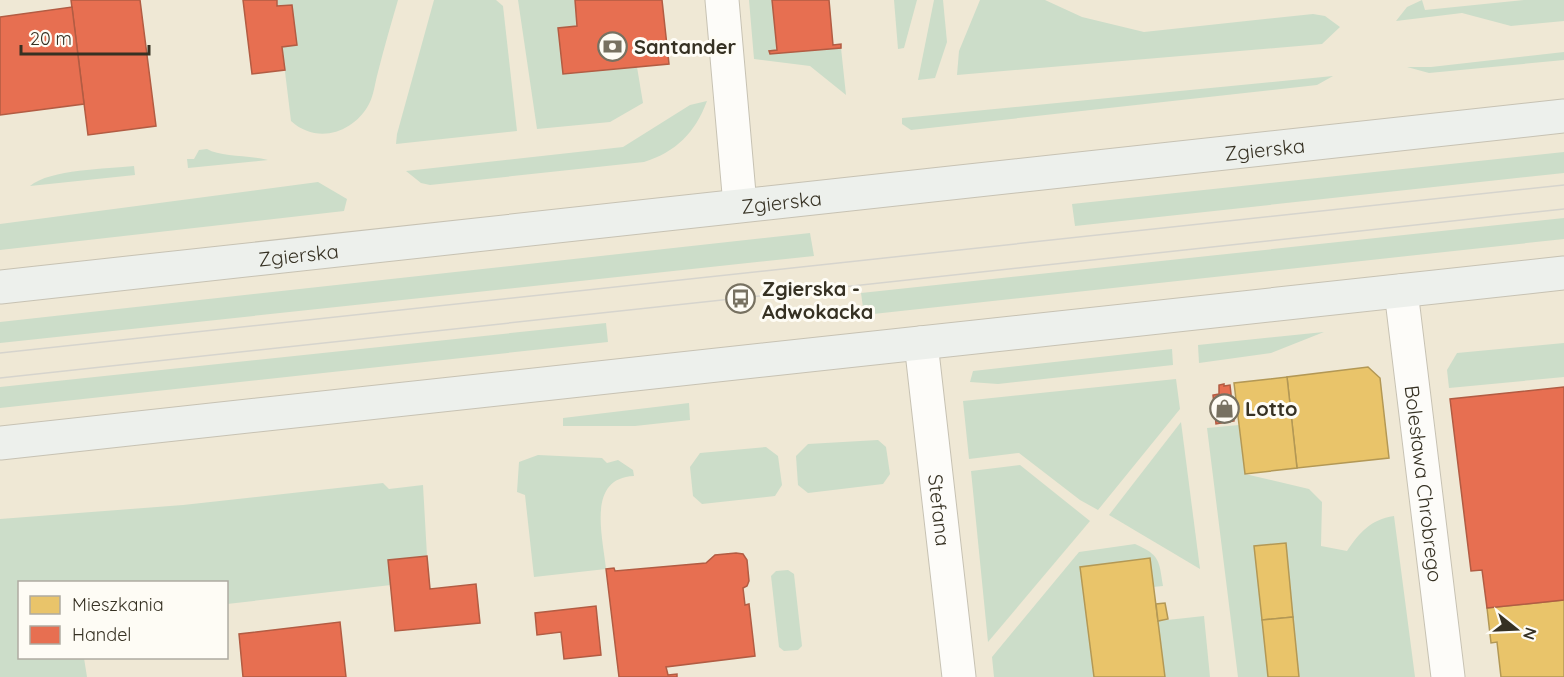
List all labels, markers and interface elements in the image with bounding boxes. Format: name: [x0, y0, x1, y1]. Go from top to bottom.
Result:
scale bar: [21, 18, 148, 56]
text: 20 m: [30, 27, 72, 50]
bank icon: Santander: [597, 30, 629, 62]
place label: Santander: [634, 34, 736, 59]
street label: Zgierska: [1223, 132, 1306, 166]
street label: Zgierska: [740, 185, 823, 218]
street label: Zgierska: [257, 238, 340, 271]
place label: Zgierska - Adwokacka: [762, 276, 873, 324]
bus stop icon: Zgierska - Adwokacka: [725, 283, 757, 315]
street label: Bolesława Chrobrego: [1400, 384, 1449, 583]
shop icon: Lotto: [1208, 392, 1240, 424]
place label: Lotto: [1245, 396, 1297, 421]
street label: Stefana: [923, 473, 956, 547]
legend: [18, 581, 228, 659]
text: Mieszkania: [72, 593, 164, 616]
north arrow: [1486, 599, 1546, 659]
text: Handel: [72, 623, 132, 646]
text: N: [1519, 625, 1542, 642]

